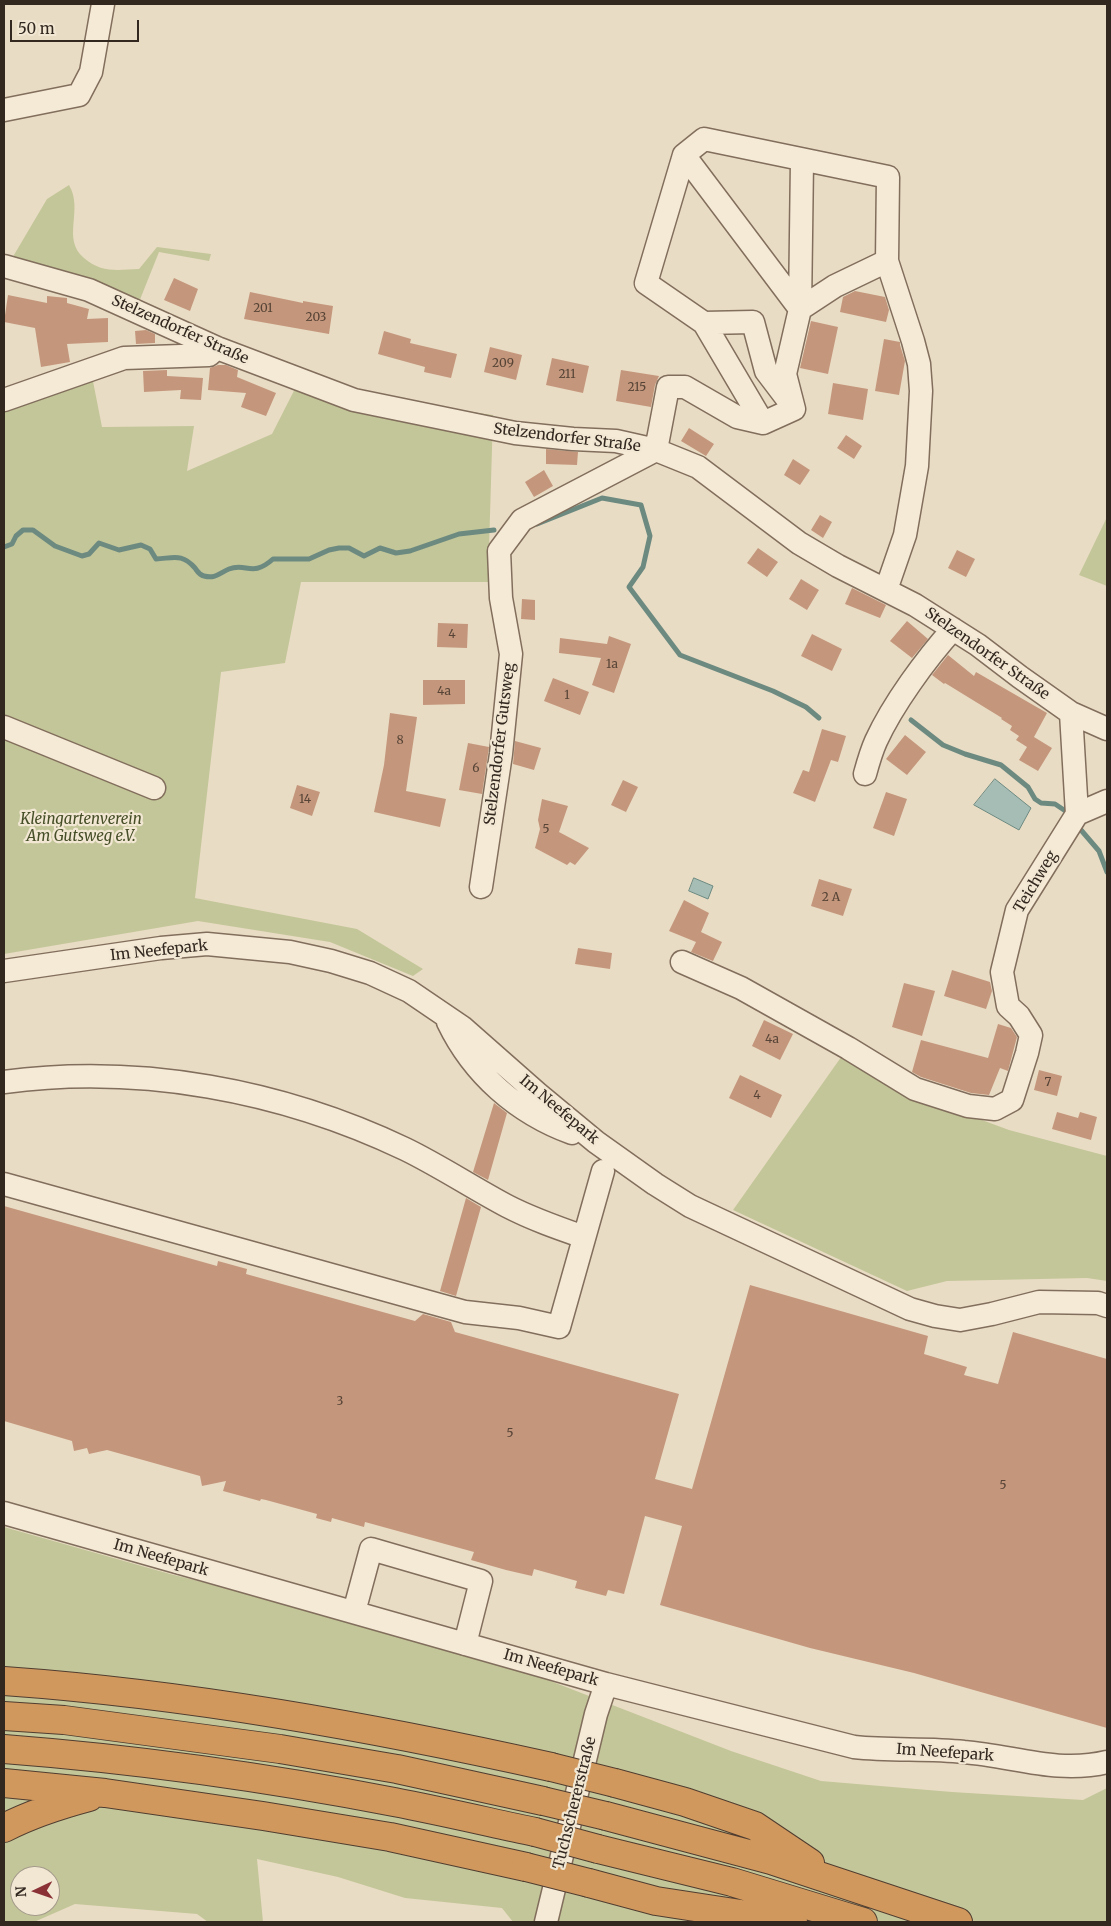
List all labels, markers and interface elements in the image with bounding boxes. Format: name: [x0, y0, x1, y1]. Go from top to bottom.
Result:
scale bar: [12, 10, 141, 42]
text: 50 m: [18, 19, 55, 38]
street label: Stelzendorfer Straße: [109, 292, 251, 368]
house number: 201: [253, 302, 273, 316]
house number: 203: [306, 311, 326, 325]
house number: 209: [492, 357, 514, 371]
house number: 211: [558, 368, 576, 382]
house number: 215: [628, 381, 646, 395]
street label: Stelzendorfer Straße: [492, 420, 642, 456]
street label: Stelzendorfer Straße: [921, 604, 1053, 704]
house number: 4: [448, 628, 456, 642]
house number: 1a: [606, 658, 618, 672]
street label: Stelzendorfer Gutsweg: [481, 662, 519, 826]
house number: 4a: [437, 685, 451, 699]
house number: 1: [564, 689, 570, 703]
house number: 8: [396, 734, 404, 748]
house number: 6: [472, 762, 480, 776]
house number: 14: [299, 793, 311, 807]
park label: Kleingartenverein Am Gutsweg e.V.: [20, 811, 142, 846]
house number: 5: [542, 823, 550, 837]
street label: Teichweg: [1010, 848, 1062, 916]
house number: 2 A: [822, 891, 840, 905]
street label: Im Neefepark: [109, 937, 209, 965]
house number: 4a: [765, 1033, 779, 1047]
street label: Im Neefepark: [516, 1072, 602, 1148]
house number: 7: [1045, 1076, 1051, 1090]
house number: 4: [753, 1089, 761, 1103]
house number: 3: [337, 1395, 343, 1409]
house number: 5: [506, 1427, 514, 1441]
house number: 5: [999, 1479, 1007, 1493]
street label: Im Neefepark: [111, 1536, 211, 1580]
street label: Im Neefepark: [501, 1646, 601, 1690]
street label: Tuchschererstraße: [550, 1735, 600, 1871]
street label: Im Neefepark: [896, 1741, 994, 1765]
north arrow: [10, 1866, 60, 1916]
text: N: [12, 1886, 30, 1898]

